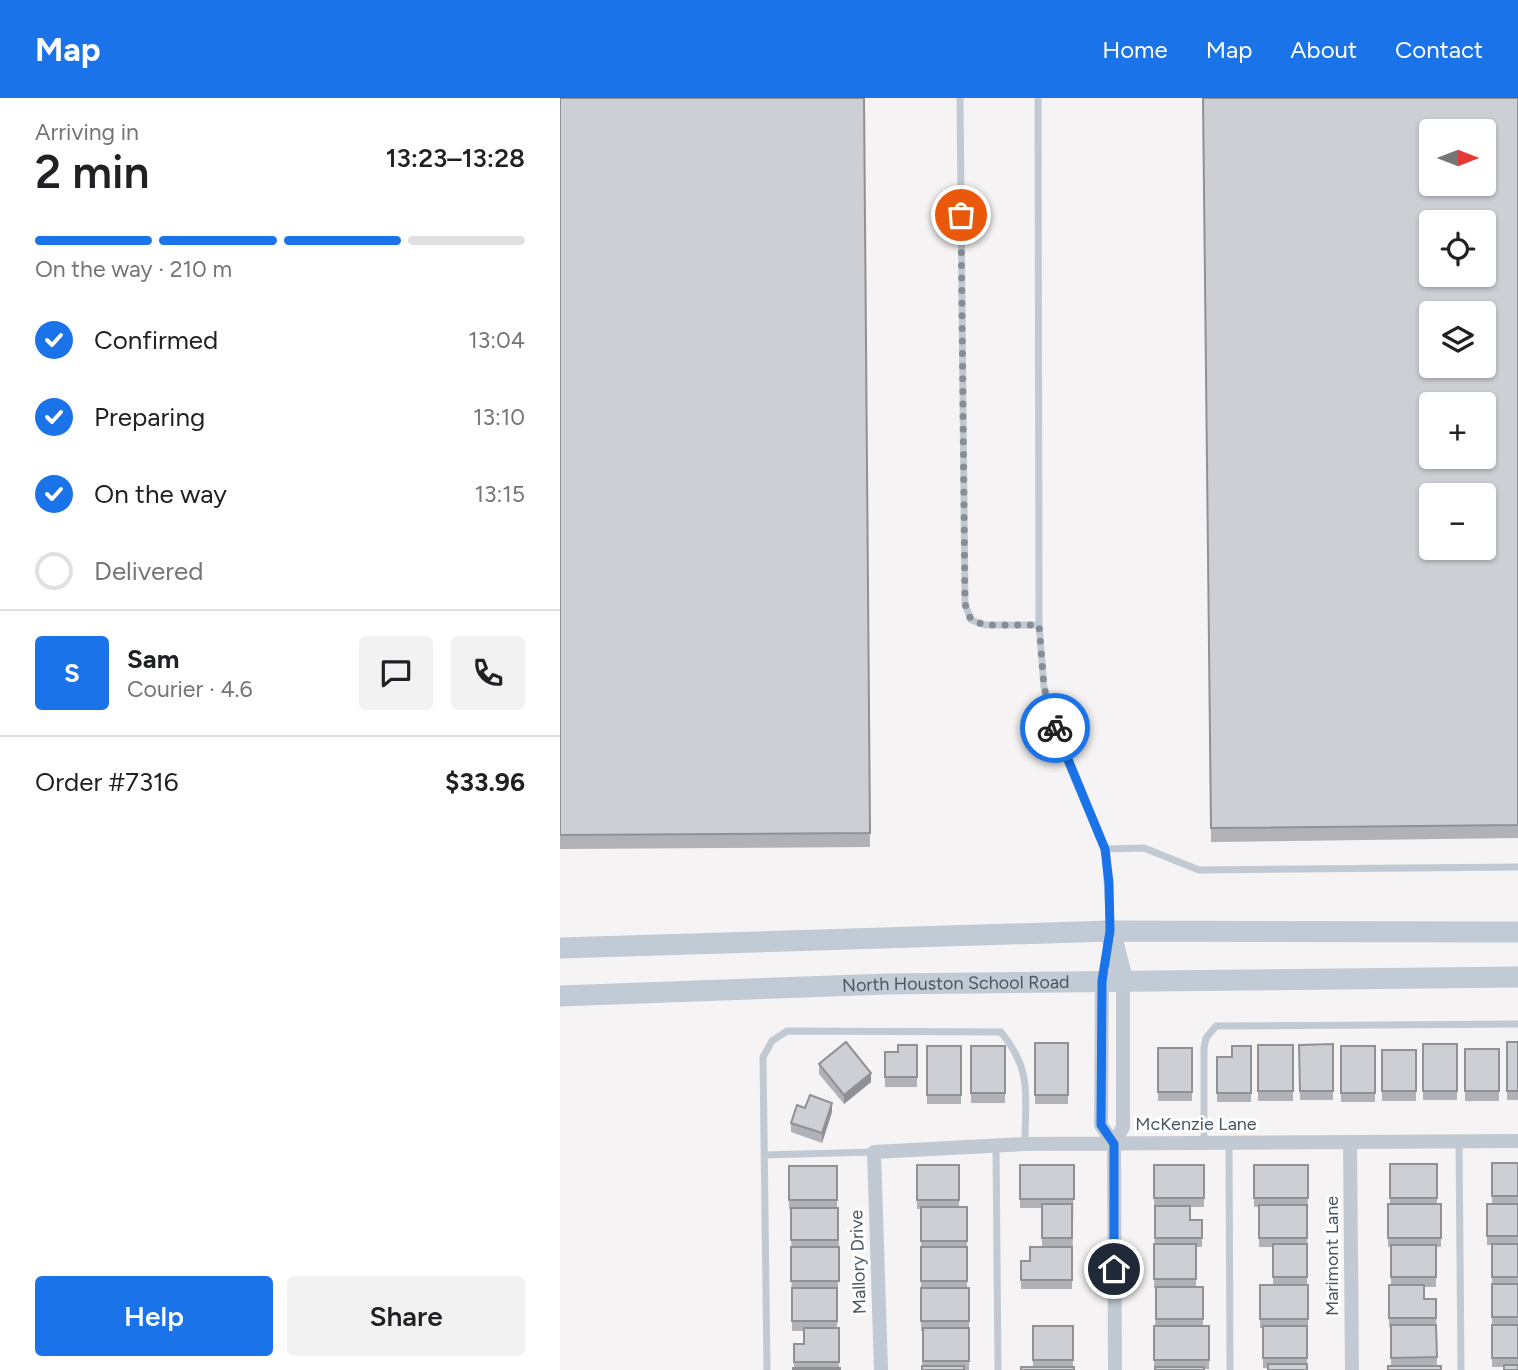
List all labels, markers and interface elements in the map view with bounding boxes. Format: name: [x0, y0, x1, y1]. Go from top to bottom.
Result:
text: Map: [35, 30, 101, 69]
text: Home: [1102, 35, 1168, 64]
text: Map: [1206, 35, 1252, 64]
text: About: [1290, 35, 1357, 64]
text: Contact: [1395, 35, 1483, 64]
text: Arriving in: [35, 118, 139, 146]
north arrow: [1419, 119, 1496, 196]
map controls: [1419, 119, 1496, 560]
text: 13:23–13:28: [386, 142, 525, 174]
text: 2 min: [35, 144, 150, 200]
pin: [931, 185, 991, 245]
icon: bag: [942, 196, 980, 234]
button: locate: [1419, 210, 1496, 287]
text: On the way · 210 m: [35, 255, 232, 283]
button: layers: [1419, 301, 1496, 378]
icon: check: [35, 321, 73, 359]
text: Confirmed: [94, 324, 218, 356]
text: 13:04: [468, 326, 525, 354]
button: +: [1419, 392, 1496, 469]
icon: check: [35, 398, 73, 436]
text: Preparing: [94, 401, 205, 433]
text: 13:10: [473, 403, 525, 431]
icon: check: [35, 475, 73, 513]
text: On the way: [94, 478, 227, 510]
text: 13:15: [474, 480, 525, 508]
button: −: [1419, 483, 1496, 560]
text: Delivered: [94, 555, 203, 587]
button: chat: [359, 636, 433, 710]
button: phone: [451, 636, 525, 710]
text: Sam: [127, 643, 179, 675]
text: S: [64, 657, 80, 689]
text: Courier · 4.6: [127, 675, 253, 703]
courier: [1020, 693, 1090, 763]
icon: bike: [1036, 709, 1074, 747]
text: Order #7316: [35, 766, 179, 798]
text: $33.96: [445, 766, 525, 798]
street label: North Houston School Road: [842, 971, 1070, 997]
street label: McKenzie Lane: [1135, 1113, 1257, 1135]
street label: Marimont Lane: [1321, 1196, 1343, 1316]
street label: Mallory Drive: [845, 1209, 871, 1315]
pin: [1084, 1239, 1144, 1299]
icon: home: [1095, 1250, 1133, 1288]
button: Help: [35, 1276, 273, 1356]
button: Share: [287, 1276, 525, 1356]

